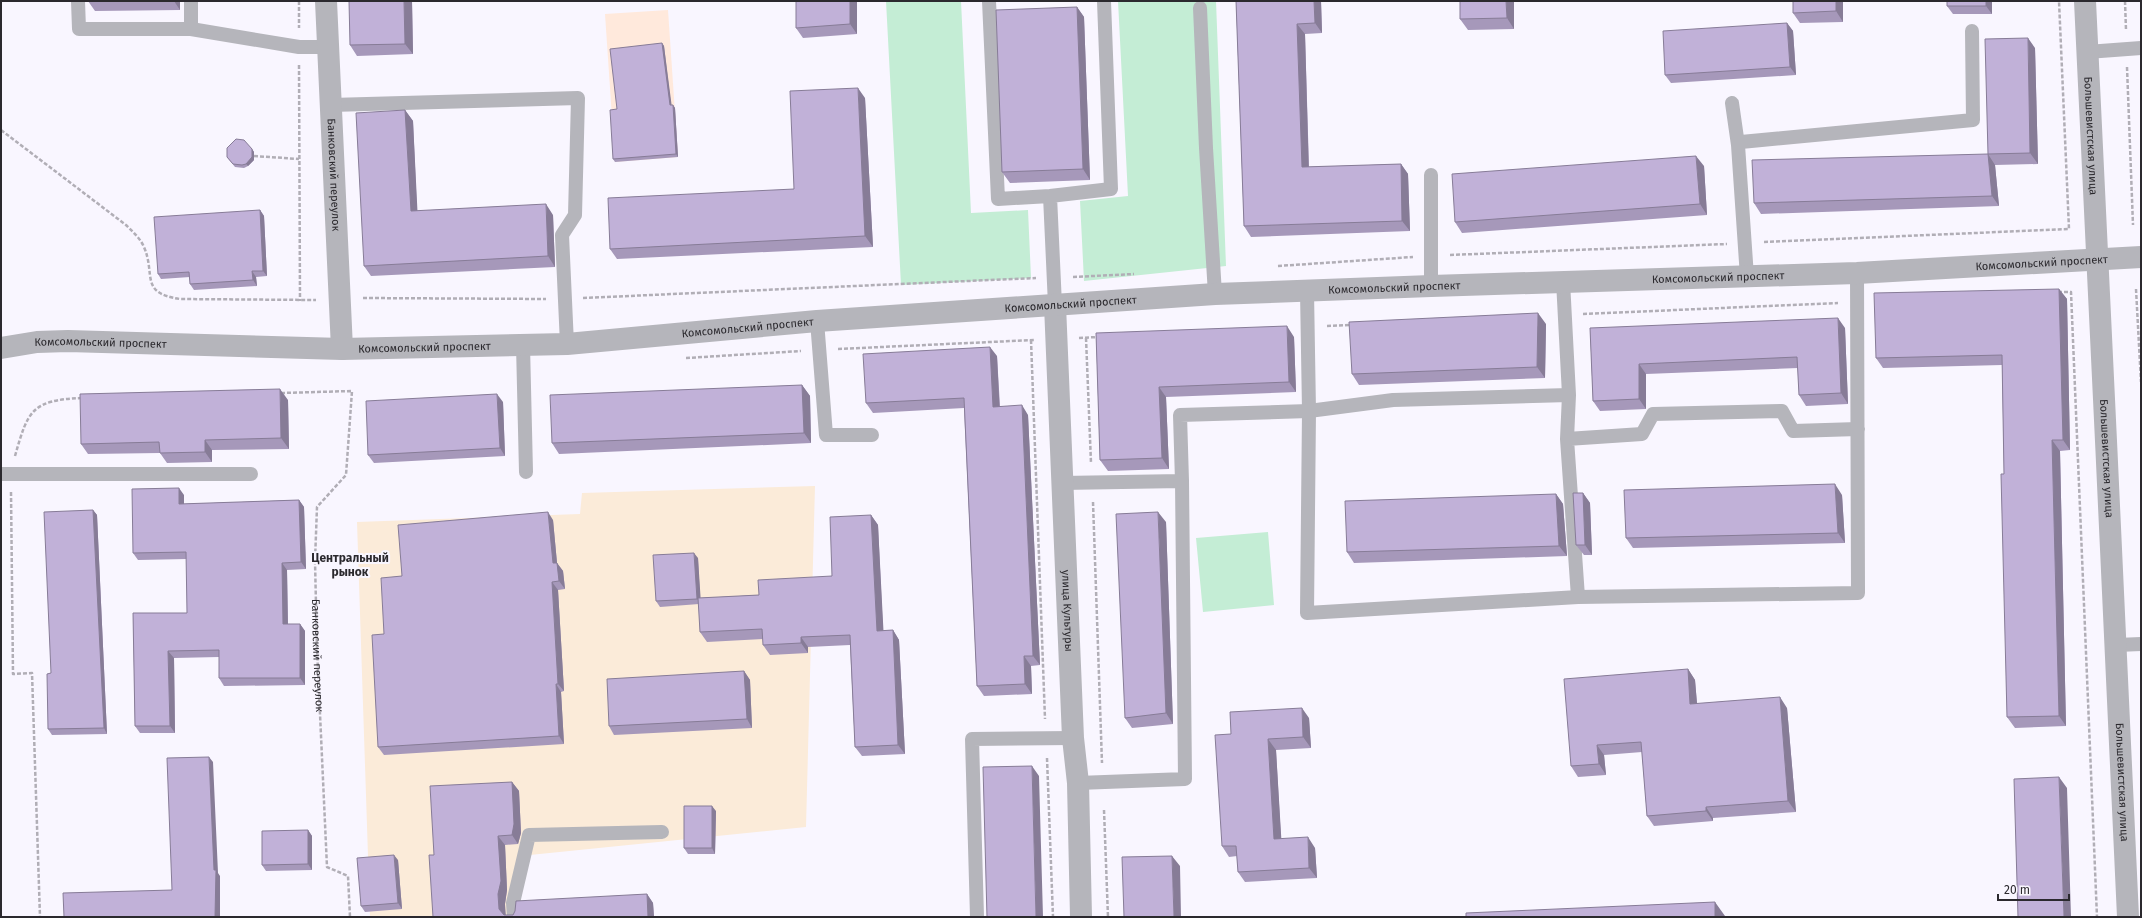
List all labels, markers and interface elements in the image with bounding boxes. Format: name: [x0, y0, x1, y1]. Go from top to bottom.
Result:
street label: Большевистская улица: [2081, 76, 2100, 195]
street label: Банковский переулок: [324, 118, 343, 232]
street label: Комсомольский проспект: [1975, 253, 2108, 273]
street label: Комсомольский проспект: [1652, 269, 1785, 286]
street label: Комсомольский проспект: [1328, 279, 1461, 297]
street label: Комсомольский проспект: [1004, 293, 1137, 315]
street label: Комсомольский проспект: [681, 315, 814, 340]
street label: Комсомольский проспект: [34, 335, 167, 351]
street label: Комсомольский проспект: [358, 340, 491, 356]
street label: Большевистская улица: [2097, 399, 2116, 518]
district label: Центральный рынок: [311, 551, 389, 579]
street label: улица Культуры: [1059, 570, 1075, 652]
street label: Банковский переулок: [309, 599, 326, 713]
street label: Большевистская улица: [2113, 723, 2131, 842]
scale bar: [1998, 876, 2069, 902]
text: 20 m: [2004, 883, 2030, 897]

